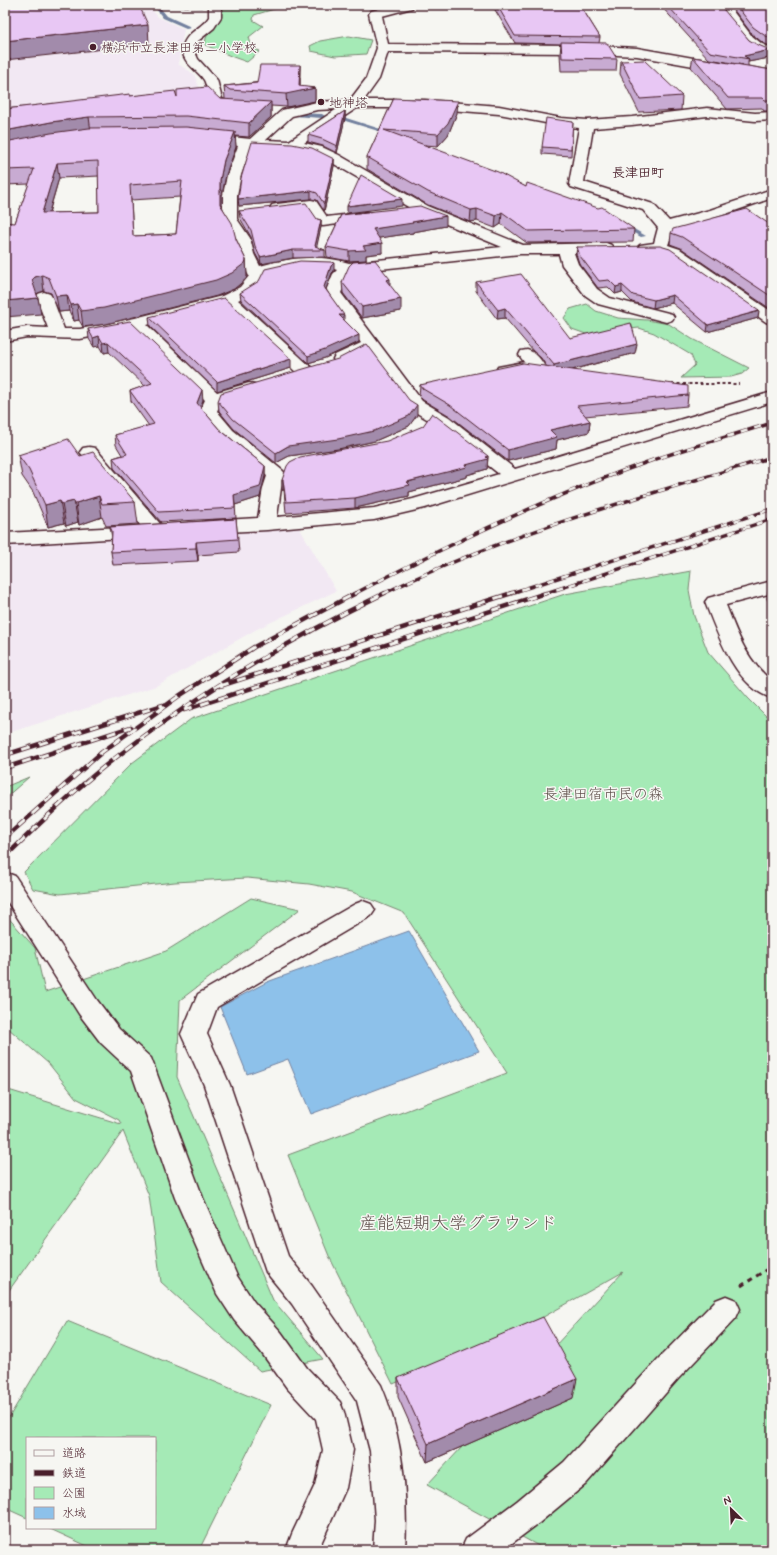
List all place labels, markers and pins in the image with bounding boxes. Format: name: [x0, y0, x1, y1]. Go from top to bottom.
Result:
place label: 横浜市立長津田第二小学校: [101, 40, 257, 57]
marker: 横浜市立長津田第二小学校: [88, 42, 98, 52]
place label: 地神塔: [329, 95, 368, 112]
marker: 地神塔: [316, 97, 326, 107]

